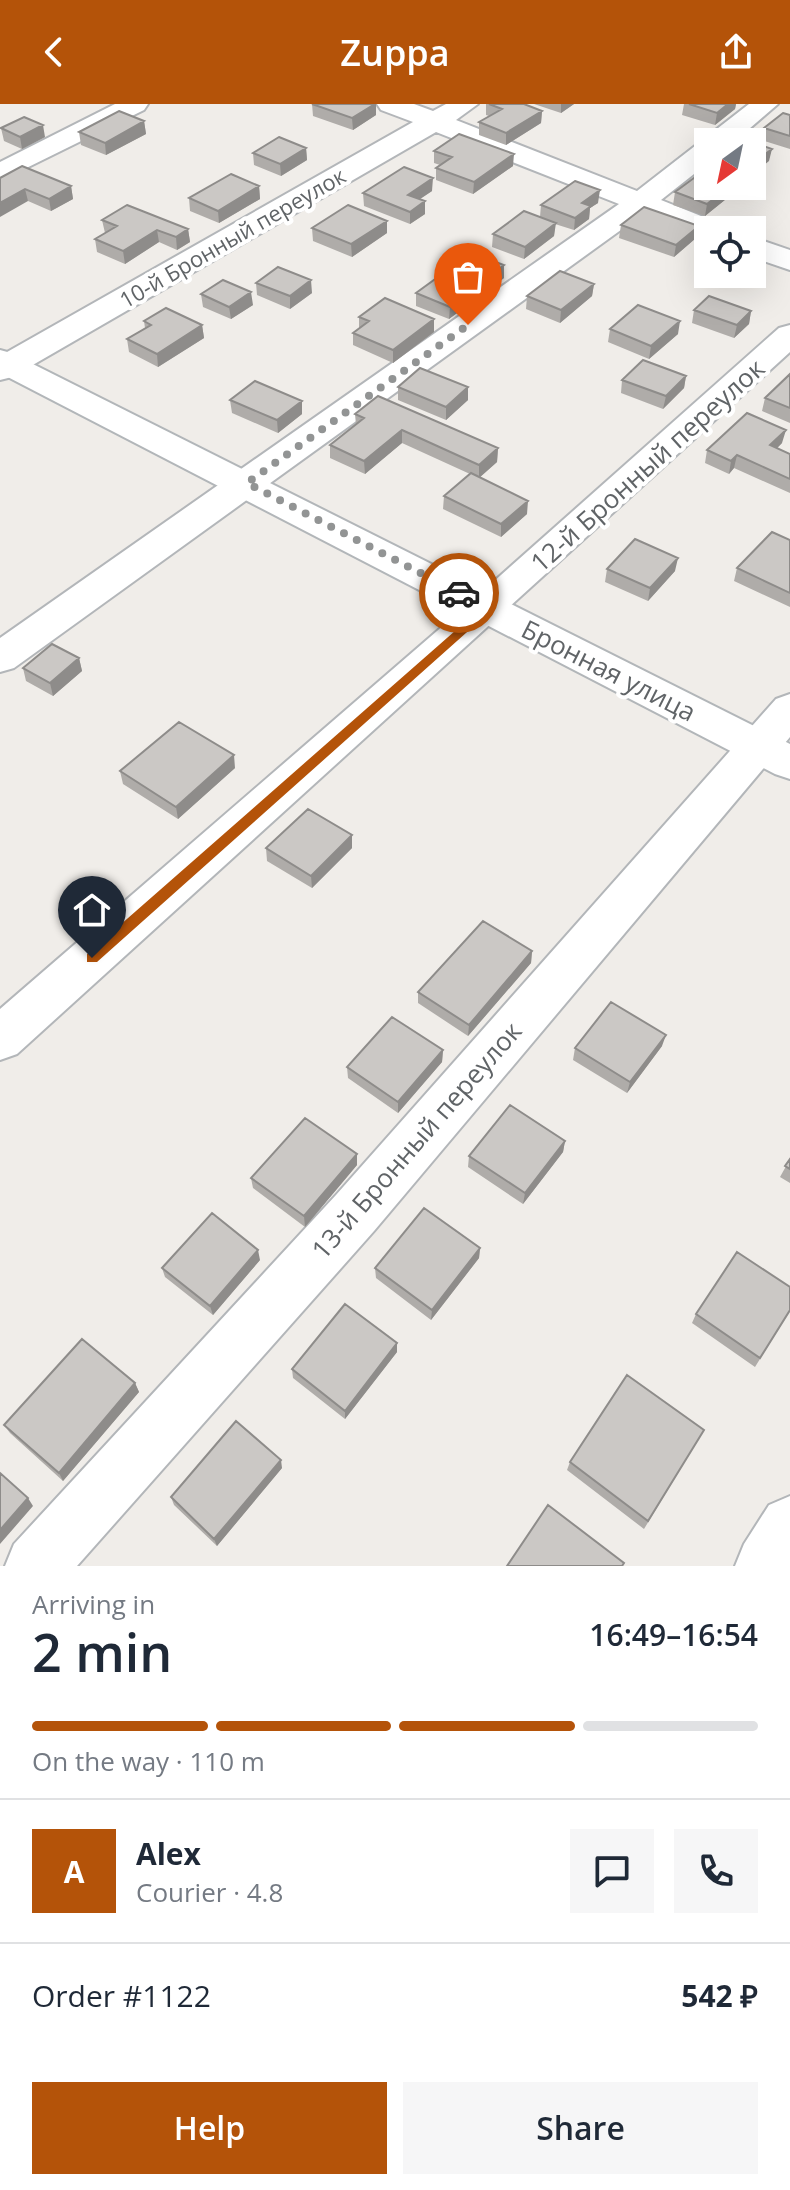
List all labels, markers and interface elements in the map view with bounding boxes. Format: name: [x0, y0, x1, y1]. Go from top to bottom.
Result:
text: Zuppa: [340, 28, 450, 77]
icon: back: [32, 30, 76, 74]
icon: share: [714, 30, 758, 74]
north arrow: [694, 128, 766, 200]
map controls: [694, 128, 766, 288]
street label: 10-й Бронный переулок: [113, 160, 351, 314]
button: locate: [694, 216, 766, 288]
pin: [434, 243, 502, 325]
icon: bag: [446, 255, 490, 299]
street label: 12-й Бронный переулок: [522, 350, 772, 580]
courier: [419, 553, 499, 633]
icon: car: [437, 571, 481, 615]
street label: Бронная улица: [516, 611, 702, 729]
pin: [58, 876, 126, 958]
icon: home: [70, 888, 114, 932]
street label: 13-й Бронный переулок: [303, 1013, 529, 1266]
text: Arriving in: [32, 1586, 155, 1622]
text: 16:49–16:54: [589, 1614, 758, 1655]
text: 2 min: [32, 1616, 172, 1687]
text: On the way · 110 m: [32, 1743, 265, 1779]
button: chat: [570, 1829, 654, 1913]
button: phone: [674, 1829, 758, 1913]
text: Alex: [136, 1833, 201, 1874]
text: A: [64, 1851, 84, 1892]
text: Courier · 4.8: [136, 1874, 283, 1910]
text: Order #1122: [32, 1975, 211, 2016]
text: 542 ₽: [681, 1975, 758, 2016]
button: Help: [32, 2082, 387, 2174]
button: Share: [403, 2082, 758, 2174]

